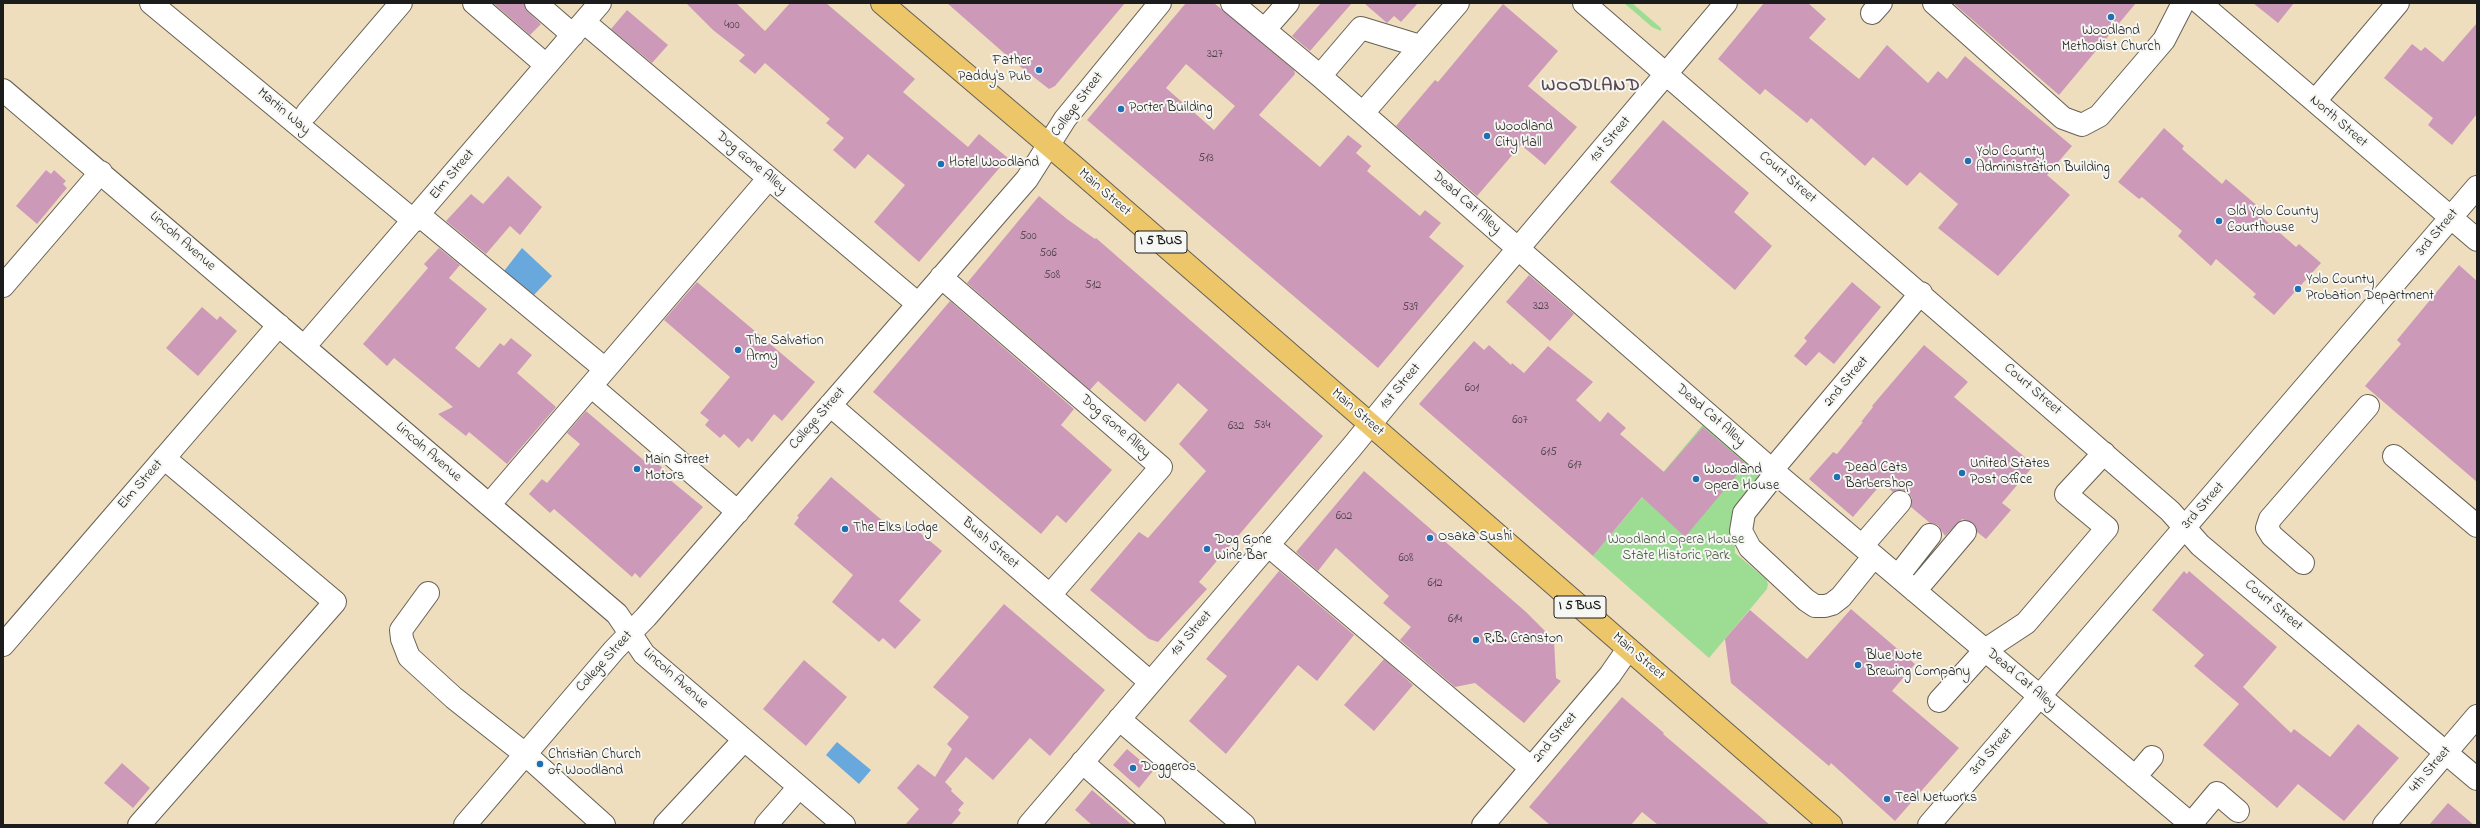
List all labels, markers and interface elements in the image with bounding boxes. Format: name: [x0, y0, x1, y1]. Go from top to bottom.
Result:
marker: Woodland Methodist Church: [2106, 12, 2116, 22]
house number: 400: [724, 19, 740, 33]
place label: Woodland Methodist Church: [2062, 24, 2160, 56]
house number: 327: [1207, 48, 1223, 62]
place label: Father Paddy's Pub: [958, 54, 1031, 86]
marker: Father Paddy's Pub: [1034, 65, 1044, 75]
street label: College Street: [1048, 69, 1108, 141]
district label: WOODLAND: [1541, 76, 1641, 98]
street label: Martin Way: [253, 85, 313, 139]
street label: North Street: [2306, 92, 2370, 152]
place label: Porter Building: [1129, 101, 1213, 117]
marker: Porter Building: [1116, 104, 1126, 114]
street label: 1st Street: [1587, 114, 1635, 166]
place label: Woodland City Hall: [1495, 120, 1553, 152]
street label: Dog Gone Alley: [712, 128, 790, 198]
marker: Woodland City Hall: [1482, 131, 1492, 141]
place label: Yolo County Administration Building: [1976, 145, 2110, 178]
street label: Elm Street: [427, 146, 479, 204]
street label: Court Street: [1755, 148, 1819, 208]
house number: 513: [1198, 152, 1214, 166]
place label: Hotel Woodland: [949, 156, 1039, 172]
marker: Yolo County Administration Building: [1963, 156, 1973, 166]
marker: Hotel Woodland: [936, 159, 946, 169]
street label: Main Street: [1074, 166, 1134, 220]
street label: Dead Cat Alley: [1428, 168, 1504, 238]
place label: Old Yolo County Courthouse: [2227, 205, 2318, 238]
street label: 3rd Street: [2413, 206, 2463, 260]
street label: Lincoln Avenue: [145, 209, 219, 275]
marker: Old Yolo County Courthouse: [2214, 216, 2224, 226]
house number: 500: [1019, 230, 1037, 244]
road number: I 5 BUS: [1135, 231, 1187, 253]
house number: 506: [1039, 247, 1057, 261]
house number: 508: [1044, 269, 1060, 283]
place label: Yolo County Probation Department: [2306, 273, 2434, 306]
house number: 512: [1085, 279, 1101, 293]
marker: Yolo County Probation Department: [2293, 284, 2303, 294]
house number: 323: [1533, 300, 1549, 314]
house number: 539: [1402, 301, 1418, 315]
place label: The Salvation Army: [746, 334, 824, 366]
marker: The Salvation Army: [733, 345, 743, 355]
street label: 2nd Street: [1821, 353, 1873, 411]
street label: Court Street: [2000, 360, 2064, 420]
street label: 1st Street: [1377, 361, 1425, 413]
street label: Dead Cat Alley: [1672, 381, 1748, 451]
house number: 601: [1465, 382, 1479, 396]
street label: College Street: [786, 384, 850, 454]
street label: Main Street: [1327, 386, 1387, 440]
street label: Dog Gone Alley: [1076, 392, 1154, 462]
house number: 607: [1512, 414, 1528, 428]
house number: 534: [1254, 419, 1270, 433]
street label: Lincoln Avenue: [391, 420, 465, 486]
house number: 632: [1228, 420, 1244, 434]
house number: 615: [1541, 446, 1557, 460]
place label: Main Street Motors: [645, 453, 709, 486]
street label: Elm Street: [115, 457, 167, 513]
place label: United States Post Office: [1970, 457, 2050, 490]
house number: 617: [1568, 459, 1582, 473]
place label: Dead Cats Barbershop: [1845, 461, 1913, 494]
place label: Woodland Opera House: [1704, 463, 1779, 496]
marker: Main Street Motors: [632, 464, 642, 474]
marker: United States Post Office: [1957, 468, 1967, 478]
marker: Dead Cats Barbershop: [1832, 472, 1842, 482]
marker: Woodland Opera House: [1691, 474, 1701, 484]
street label: 3rd Street: [2179, 479, 2229, 533]
house number: 602: [1336, 510, 1352, 524]
street label: Bush Street: [958, 515, 1022, 573]
place label: The Elks Lodge: [853, 521, 938, 537]
marker: The Elks Lodge: [840, 524, 850, 534]
place label: Osaka Sushi: [1438, 530, 1512, 546]
place label: Dog Gone Wine Bar: [1215, 533, 1272, 566]
marker: Osaka Sushi: [1425, 533, 1435, 543]
park label: Woodland Opera House State Historic Park: [1608, 533, 1744, 566]
marker: Dog Gone Wine Bar: [1202, 544, 1212, 554]
house number: 608: [1399, 552, 1413, 566]
house number: 612: [1427, 577, 1443, 591]
street label: Court Street: [2240, 577, 2306, 635]
road number: I 5 BUS: [1554, 596, 1606, 618]
street label: 1st Street: [1168, 608, 1216, 660]
house number: 614: [1448, 613, 1462, 627]
street label: College Street: [573, 628, 637, 696]
street label: Main Street: [1608, 630, 1668, 684]
place label: R.B. Cranston: [1484, 632, 1563, 648]
marker: R.B. Cranston: [1471, 635, 1481, 645]
street label: Lincoln Avenue: [639, 645, 711, 713]
street label: Dead Cat Alley: [1983, 646, 2059, 714]
place label: Blue Note Brewing Company: [1866, 649, 1970, 682]
marker: Blue Note Brewing Company: [1853, 660, 1863, 670]
street label: 2nd Street: [1530, 709, 1582, 767]
street label: 3rd Street: [1967, 725, 2017, 779]
street label: 4th Street: [2407, 743, 2455, 797]
place label: Christian Church of Woodland: [548, 748, 641, 780]
marker: Christian Church of Woodland: [535, 759, 545, 769]
place label: Doggeros: [1141, 760, 1196, 776]
marker: Doggeros: [1128, 763, 1138, 773]
place label: Teal Networks: [1895, 791, 1977, 807]
marker: Teal Networks: [1882, 794, 1892, 804]

